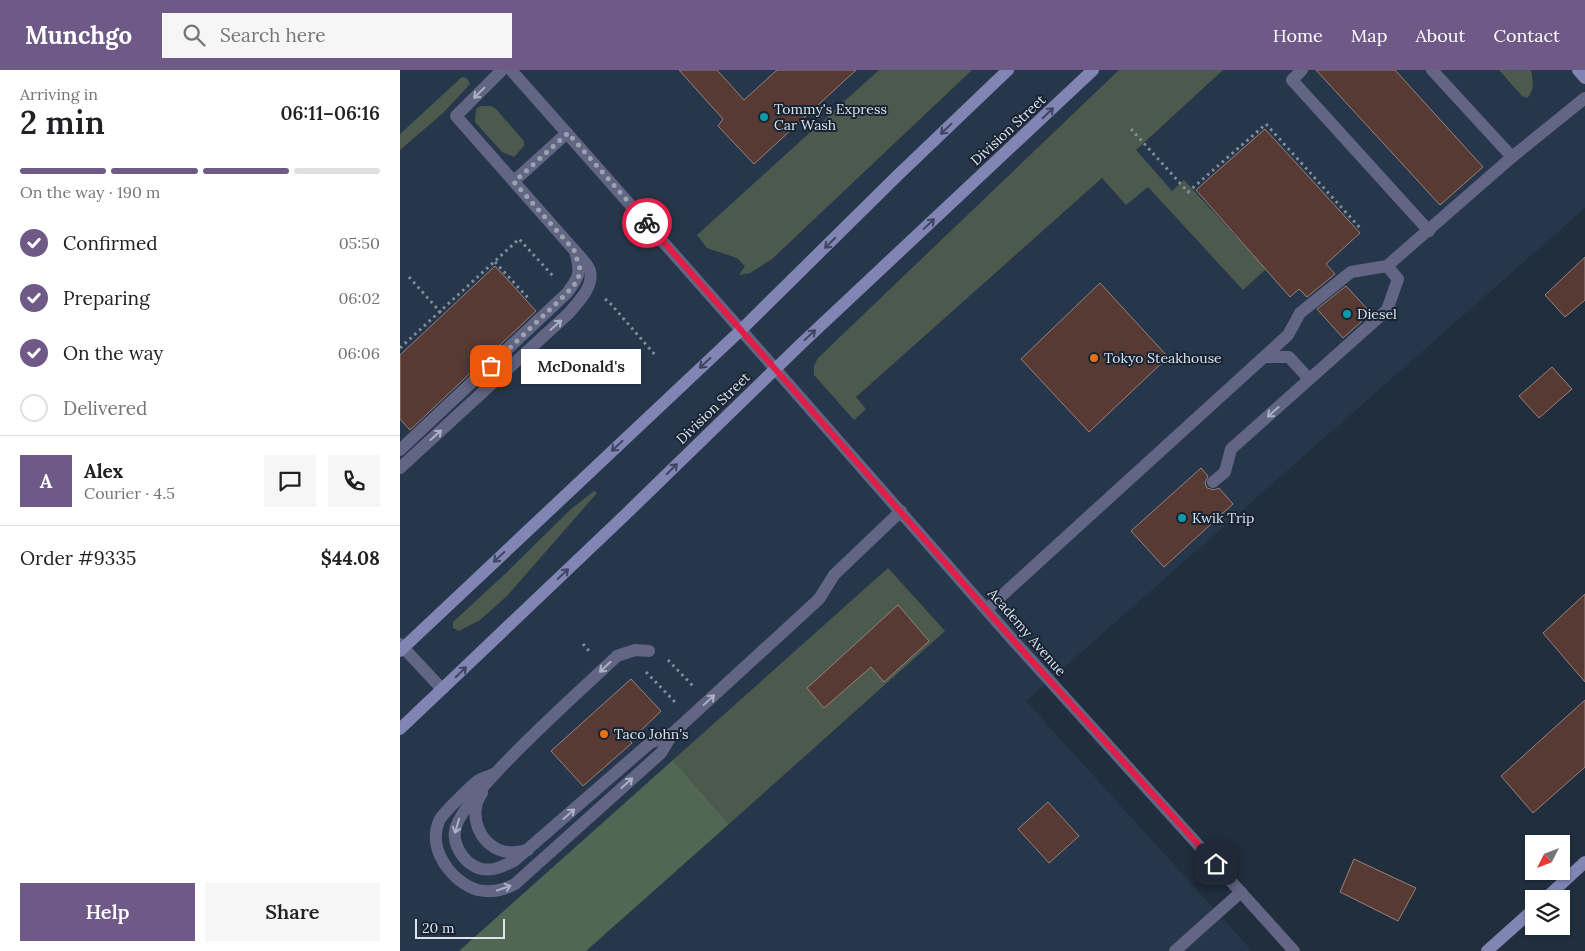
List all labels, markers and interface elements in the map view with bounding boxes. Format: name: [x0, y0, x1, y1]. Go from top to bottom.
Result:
search box: [162, 13, 512, 58]
text: Munchgo: [25, 20, 132, 51]
icon: search: [180, 21, 208, 49]
text: Search here: [220, 23, 326, 47]
text: Home: [1273, 24, 1323, 47]
text: Map: [1351, 24, 1387, 47]
text: About: [1415, 24, 1465, 47]
text: Contact: [1493, 24, 1560, 47]
text: Arriving in: [20, 84, 98, 104]
one-way arrow: [473, 87, 485, 99]
street label: Division Street: [967, 90, 1050, 169]
place label: Tommy's Express Car Wash: [774, 100, 887, 134]
text: 06:11–06:16: [281, 101, 380, 125]
text: 2 min: [20, 102, 105, 143]
one-way arrow: [1041, 107, 1054, 119]
marker: Tommy's Express Car Wash: [758, 111, 770, 123]
one-way arrow: [940, 123, 952, 135]
text: On the way · 190 m: [20, 182, 160, 202]
courier: [622, 198, 672, 248]
icon: bike: [633, 209, 661, 237]
one-way arrow: [923, 219, 936, 230]
icon: check: [20, 229, 48, 257]
text: Confirmed: [63, 231, 158, 255]
text: 05:50: [339, 233, 380, 253]
one-way arrow: [824, 236, 836, 249]
icon: check: [20, 284, 48, 312]
text: Preparing: [63, 286, 150, 310]
text: 06:02: [338, 288, 380, 308]
place label: Diesel: [1357, 305, 1397, 323]
marker: Diesel: [1341, 308, 1353, 320]
one-way arrow: [549, 319, 562, 331]
one-way arrow: [804, 330, 817, 341]
icon: check: [20, 339, 48, 367]
text: On the way: [63, 341, 163, 365]
text: 06:06: [338, 343, 380, 363]
pin: [470, 345, 512, 387]
callout: McDonald's: [521, 348, 641, 384]
place label: Tokyo Steakhouse: [1104, 349, 1222, 367]
icon: bag: [477, 352, 505, 380]
marker: Tokyo Steakhouse: [1088, 352, 1100, 364]
text: McDonald's: [537, 356, 625, 376]
one-way arrow: [699, 357, 712, 369]
street label: Division Street: [672, 368, 754, 448]
text: Delivered: [63, 396, 147, 420]
one-way arrow: [1266, 406, 1279, 417]
one-way arrow: [430, 429, 442, 441]
one-way arrow: [610, 440, 623, 452]
button: chat: [264, 455, 316, 507]
button: phone: [328, 455, 380, 507]
text: Alex: [84, 459, 123, 483]
one-way arrow: [666, 463, 679, 475]
text: A: [40, 469, 52, 493]
text: Courier · 4.5: [84, 483, 175, 503]
place label: Kwik Trip: [1192, 509, 1254, 527]
marker: Kwik Trip: [1176, 512, 1188, 524]
text: Order #9335: [20, 546, 136, 570]
text: $44.08: [321, 546, 380, 570]
one-way arrow: [492, 551, 505, 563]
one-way arrow: [557, 568, 569, 580]
street label: Academy Avenue: [983, 584, 1070, 680]
one-way arrow: [599, 661, 612, 673]
one-way arrow: [454, 666, 467, 678]
one-way arrow: [702, 694, 715, 706]
place label: Taco John's: [614, 725, 689, 743]
marker: Taco John's: [598, 728, 610, 740]
one-way arrow: [621, 778, 634, 789]
one-way arrow: [563, 808, 576, 820]
one-way arrow: [452, 818, 462, 834]
north arrow: [1525, 835, 1570, 880]
map controls: [1525, 835, 1570, 935]
pin: [1195, 843, 1237, 885]
icon: home: [1202, 850, 1230, 878]
button: Help: [20, 883, 195, 941]
button: Share: [205, 883, 380, 941]
one-way arrow: [496, 883, 511, 892]
button: layers: [1525, 890, 1570, 935]
scale bar: [415, 916, 505, 939]
text: 20 m: [422, 919, 454, 937]

